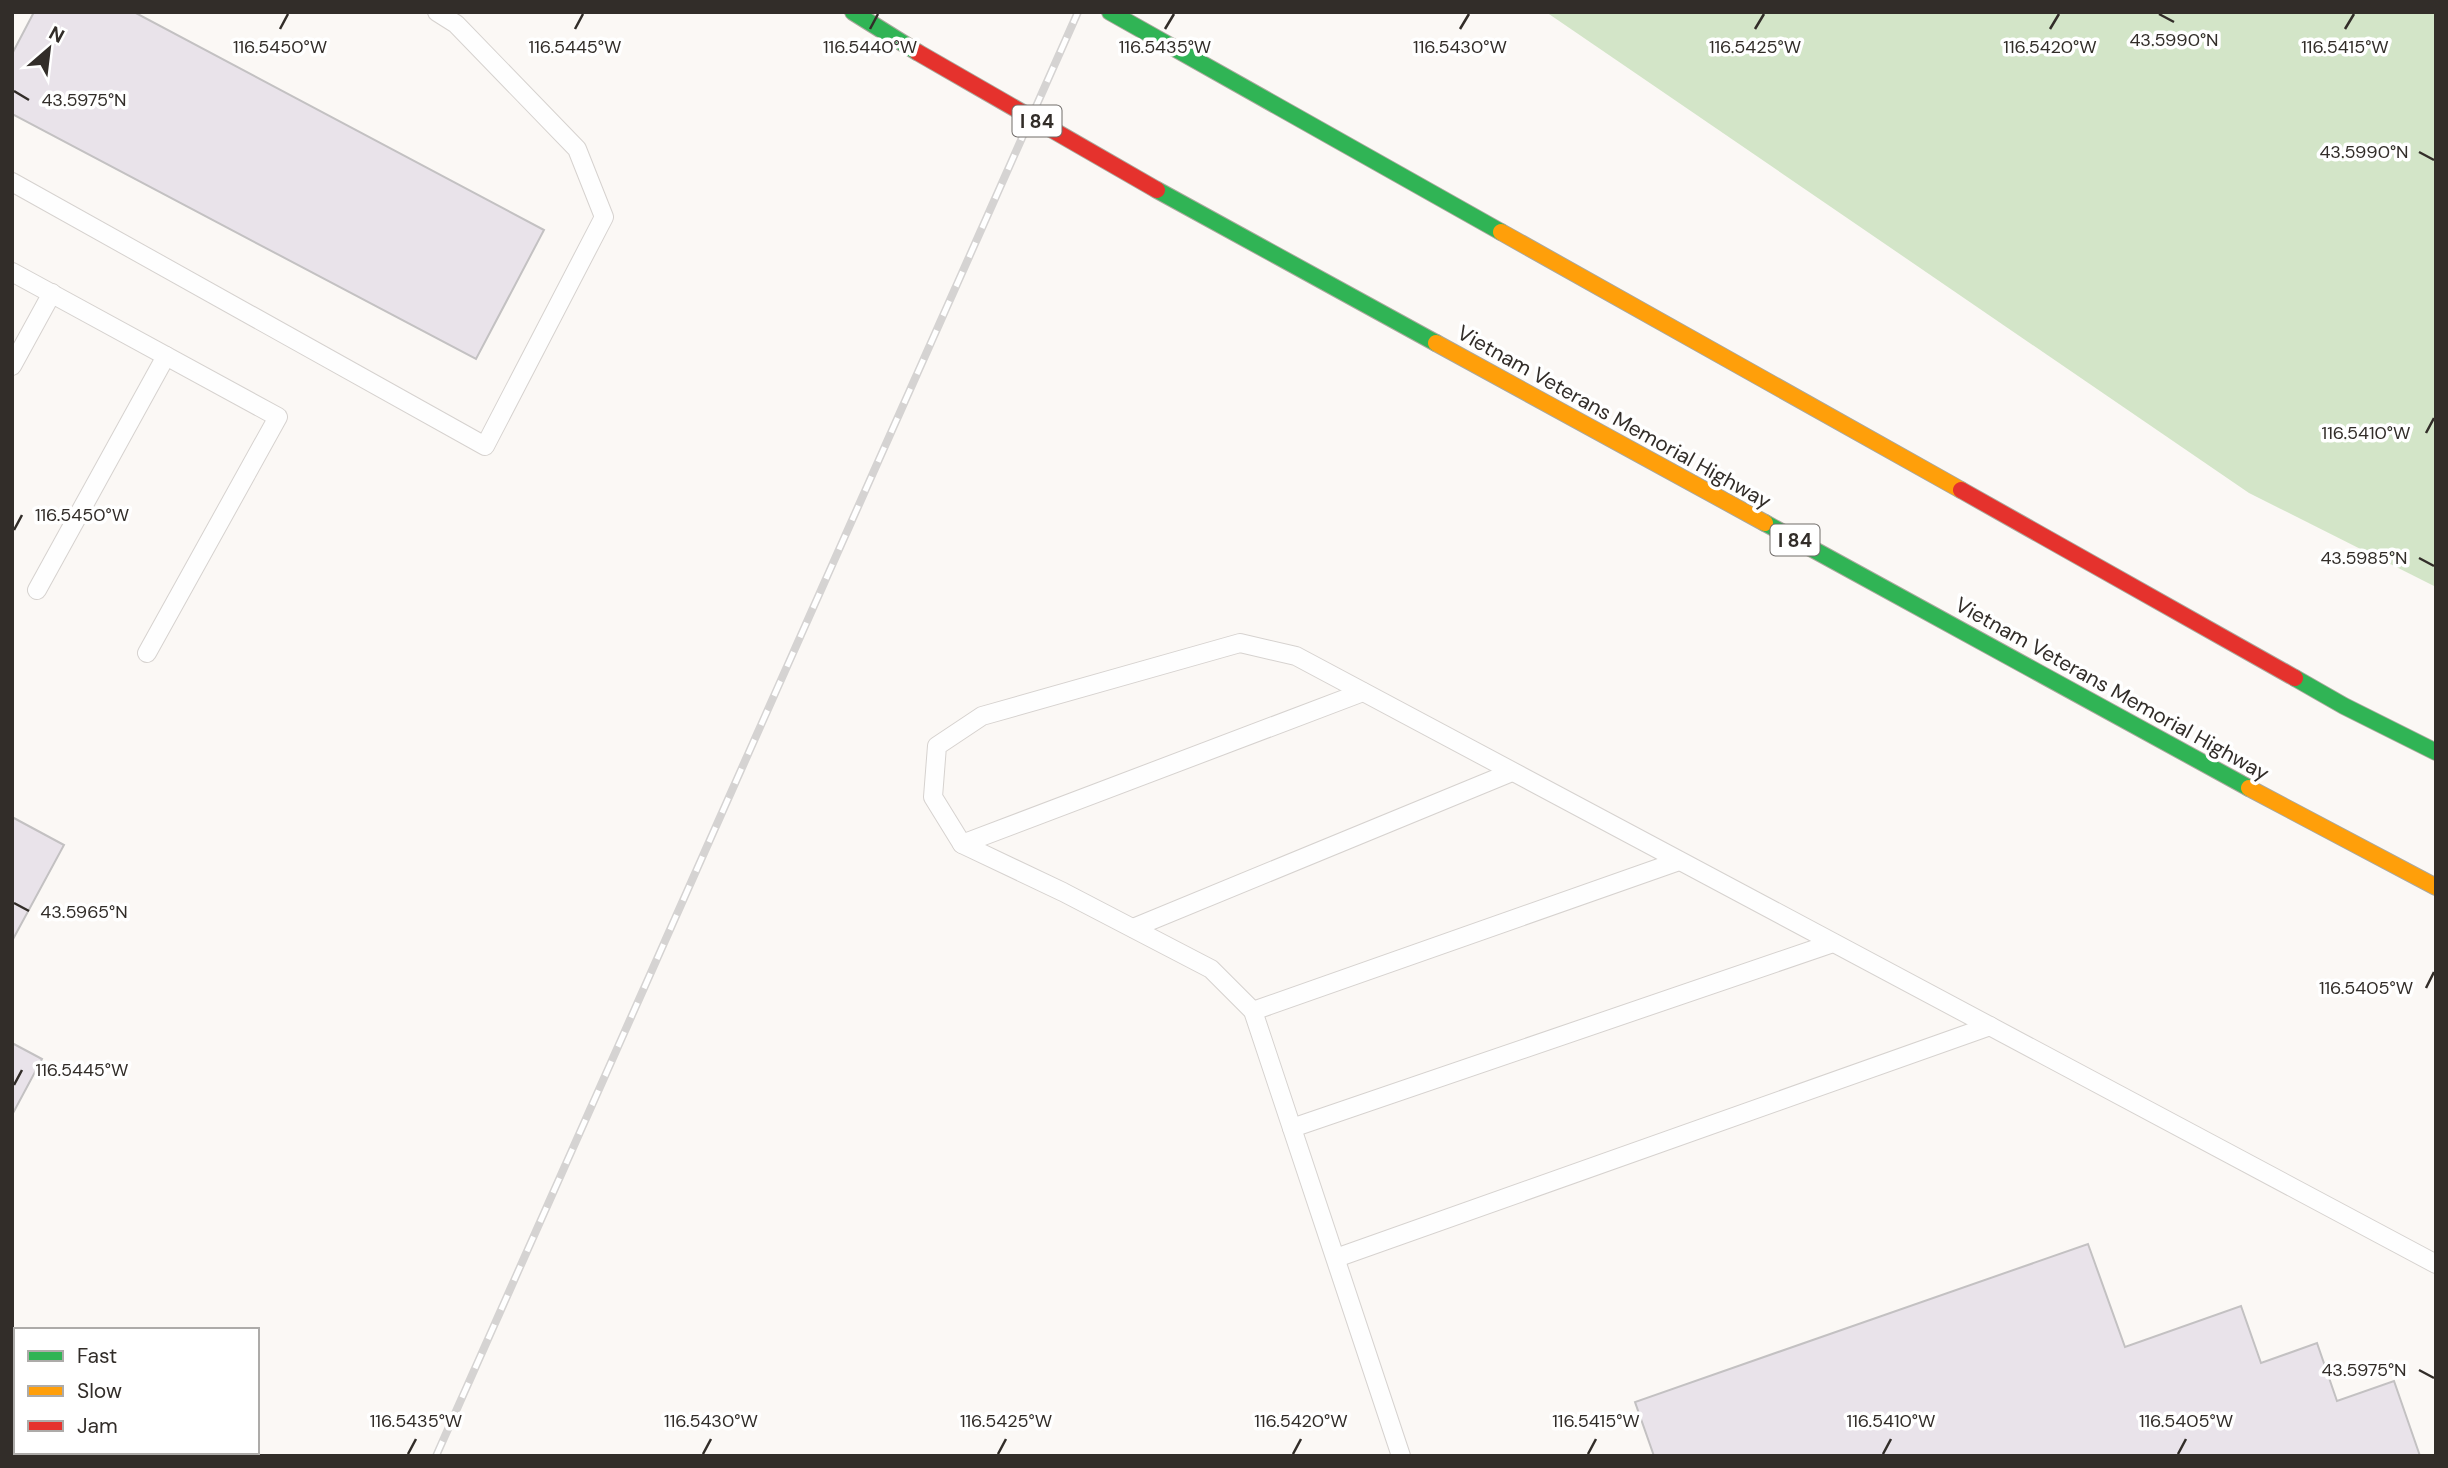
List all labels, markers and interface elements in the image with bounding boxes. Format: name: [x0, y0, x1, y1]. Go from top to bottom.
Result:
north arrow: [14, 14, 84, 84]
text: N: [45, 20, 69, 49]
text: 43.5990°N: [2129, 28, 2219, 52]
text: 116.5450°W: [233, 35, 327, 59]
text: 116.5445°W: [529, 35, 621, 59]
text: 116.5440°W: [823, 35, 917, 59]
text: 116.5435°W: [1119, 35, 1211, 59]
text: 116.5430°W: [1413, 35, 1507, 59]
text: 116.5425°W: [1709, 35, 1801, 59]
text: 116.5420°W: [2003, 35, 2097, 59]
text: 116.5415°W: [2301, 35, 2389, 59]
text: 43.5975°N: [41, 88, 127, 112]
road number: I 84: [1012, 105, 1062, 136]
text: 43.5990°N: [2319, 140, 2409, 164]
street label: Vietnam Veterans Memorial Highway: [1452, 319, 1776, 515]
text: 116.5410°W: [2322, 421, 2410, 445]
text: 116.5450°W: [35, 503, 129, 527]
road number: I 84: [1770, 524, 1820, 555]
text: 43.5985°N: [2320, 546, 2408, 570]
street label: Vietnam Veterans Memorial Highway: [1950, 591, 2274, 787]
text: 43.5965°N: [40, 900, 128, 924]
text: 116.5405°W: [2319, 976, 2413, 1000]
text: 116.5445°W: [36, 1058, 128, 1082]
legend: [14, 1328, 259, 1454]
text: Fast: [77, 1342, 117, 1370]
text: 43.5975°N: [2321, 1358, 2407, 1382]
text: Slow: [77, 1377, 122, 1405]
text: 116.5435°W: [370, 1409, 462, 1433]
text: 116.5430°W: [664, 1409, 758, 1433]
text: 116.5425°W: [960, 1409, 1052, 1433]
text: 116.5420°W: [1254, 1409, 1348, 1433]
text: 116.5415°W: [1552, 1409, 1640, 1433]
text: 116.5410°W: [1847, 1409, 1935, 1433]
text: 116.5405°W: [2139, 1409, 2233, 1433]
text: Jam: [77, 1412, 118, 1440]

